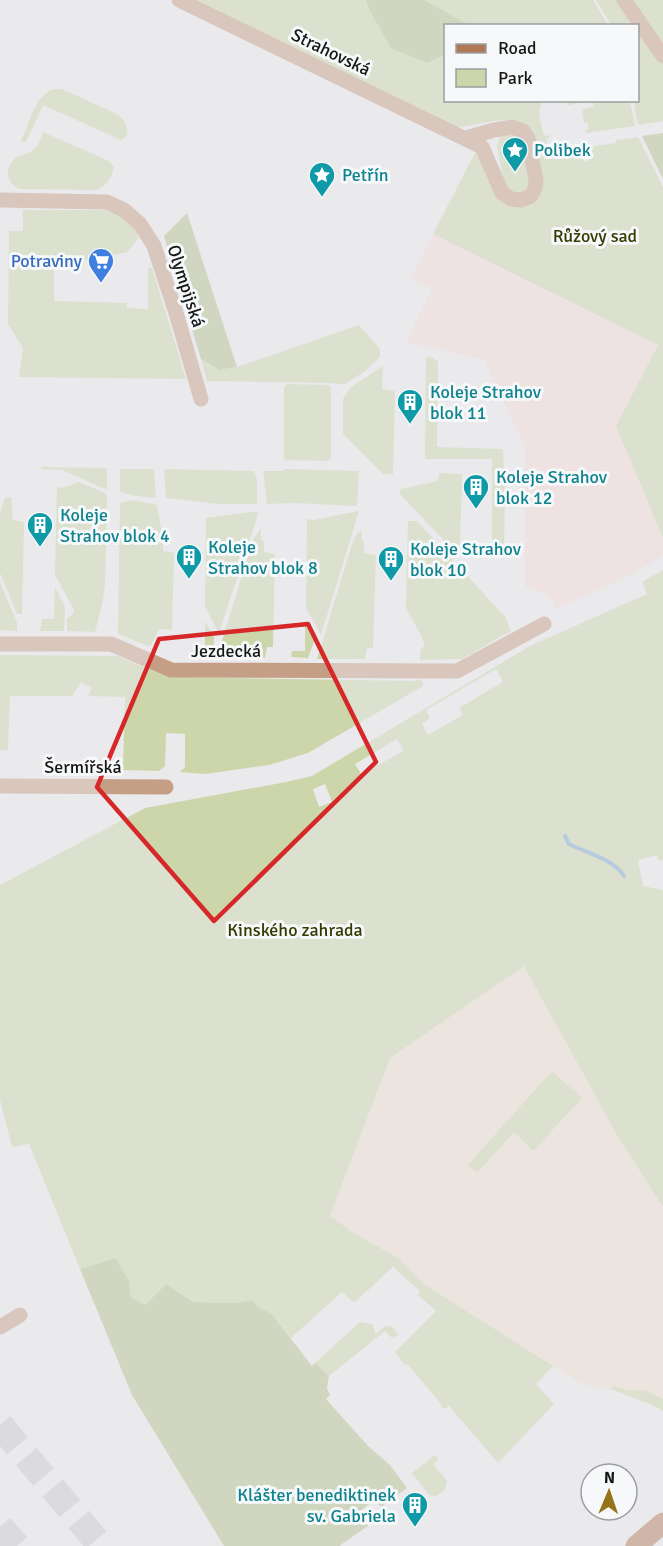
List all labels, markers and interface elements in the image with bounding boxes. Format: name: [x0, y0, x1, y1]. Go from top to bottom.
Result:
street label: Strahovská: [288, 23, 374, 81]
legend: [444, 24, 639, 102]
text: Road: [498, 37, 537, 59]
text: Park: [498, 67, 533, 89]
place icon: Polibek: [500, 135, 530, 173]
place label: Polibek: [534, 139, 591, 161]
place icon: Petřín: [307, 160, 337, 198]
place label: Petřín: [342, 164, 389, 186]
park label: Růžový sad: [553, 225, 637, 247]
street label: Olympijská: [162, 242, 210, 330]
supermarket icon: Potraviny: [86, 246, 116, 284]
place label: Potraviny: [11, 250, 83, 272]
place label: Koleje Strahov blok 11: [430, 381, 542, 424]
building icon: Koleje Strahov blok 11: [395, 387, 425, 425]
place label: Koleje Strahov blok 12: [496, 466, 608, 509]
building icon: Koleje Strahov blok 12: [461, 472, 491, 510]
place label: Koleje Strahov blok 4: [60, 504, 170, 547]
building icon: Koleje Strahov blok 4: [25, 510, 55, 548]
place label: Koleje Strahov blok 8: [208, 536, 318, 579]
place label: Koleje Strahov blok 10: [410, 538, 522, 581]
building icon: Koleje Strahov blok 8: [174, 542, 204, 580]
building icon: Koleje Strahov blok 10: [376, 544, 406, 582]
street label: Jezdecká: [191, 640, 261, 662]
street label: Šermířská: [44, 756, 122, 778]
park label: Kinského zahrada: [227, 919, 363, 941]
north arrow: [579, 1462, 639, 1522]
text: N: [604, 1468, 615, 1488]
place label: Klášter benediktinek sv. Gabriela: [237, 1484, 396, 1527]
building icon: Klášter benediktinek sv. Gabriela: [400, 1490, 430, 1528]

